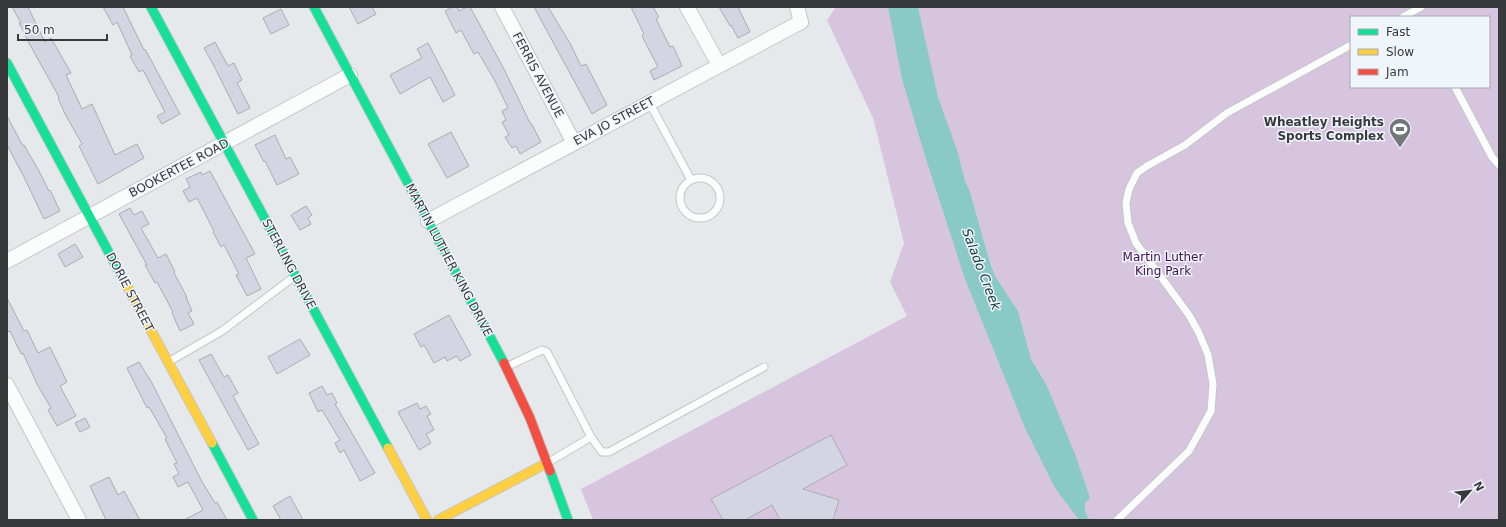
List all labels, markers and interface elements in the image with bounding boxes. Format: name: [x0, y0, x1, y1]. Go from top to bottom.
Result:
scale bar: [18, 16, 107, 42]
legend: [1350, 16, 1490, 88]
text: 50 m: [24, 23, 55, 37]
text: Fast: [1386, 25, 1410, 39]
street label: FERRIS AVENUE: [510, 30, 566, 120]
text: Slow: [1386, 45, 1414, 59]
text: Jam: [1385, 65, 1409, 79]
street label: EVA JO STREET: [571, 93, 657, 148]
place label: Wheatley Heights Sports Complex: [1264, 115, 1384, 143]
sports icon: Wheatley Heights Sports Complex: [1387, 116, 1413, 149]
street label: BOOKERTEE ROAD: [127, 136, 231, 200]
street label: MARTIN LUTHER KING DRIVE: [403, 181, 495, 339]
street label: STERLING DRIVE: [259, 217, 319, 311]
water label: Salado Creek: [959, 226, 1004, 312]
street label: DORIE STREET: [103, 250, 157, 335]
park label: Martin Luther King Park: [1123, 250, 1203, 278]
north arrow: [1450, 471, 1490, 511]
text: N: [1470, 479, 1486, 494]

